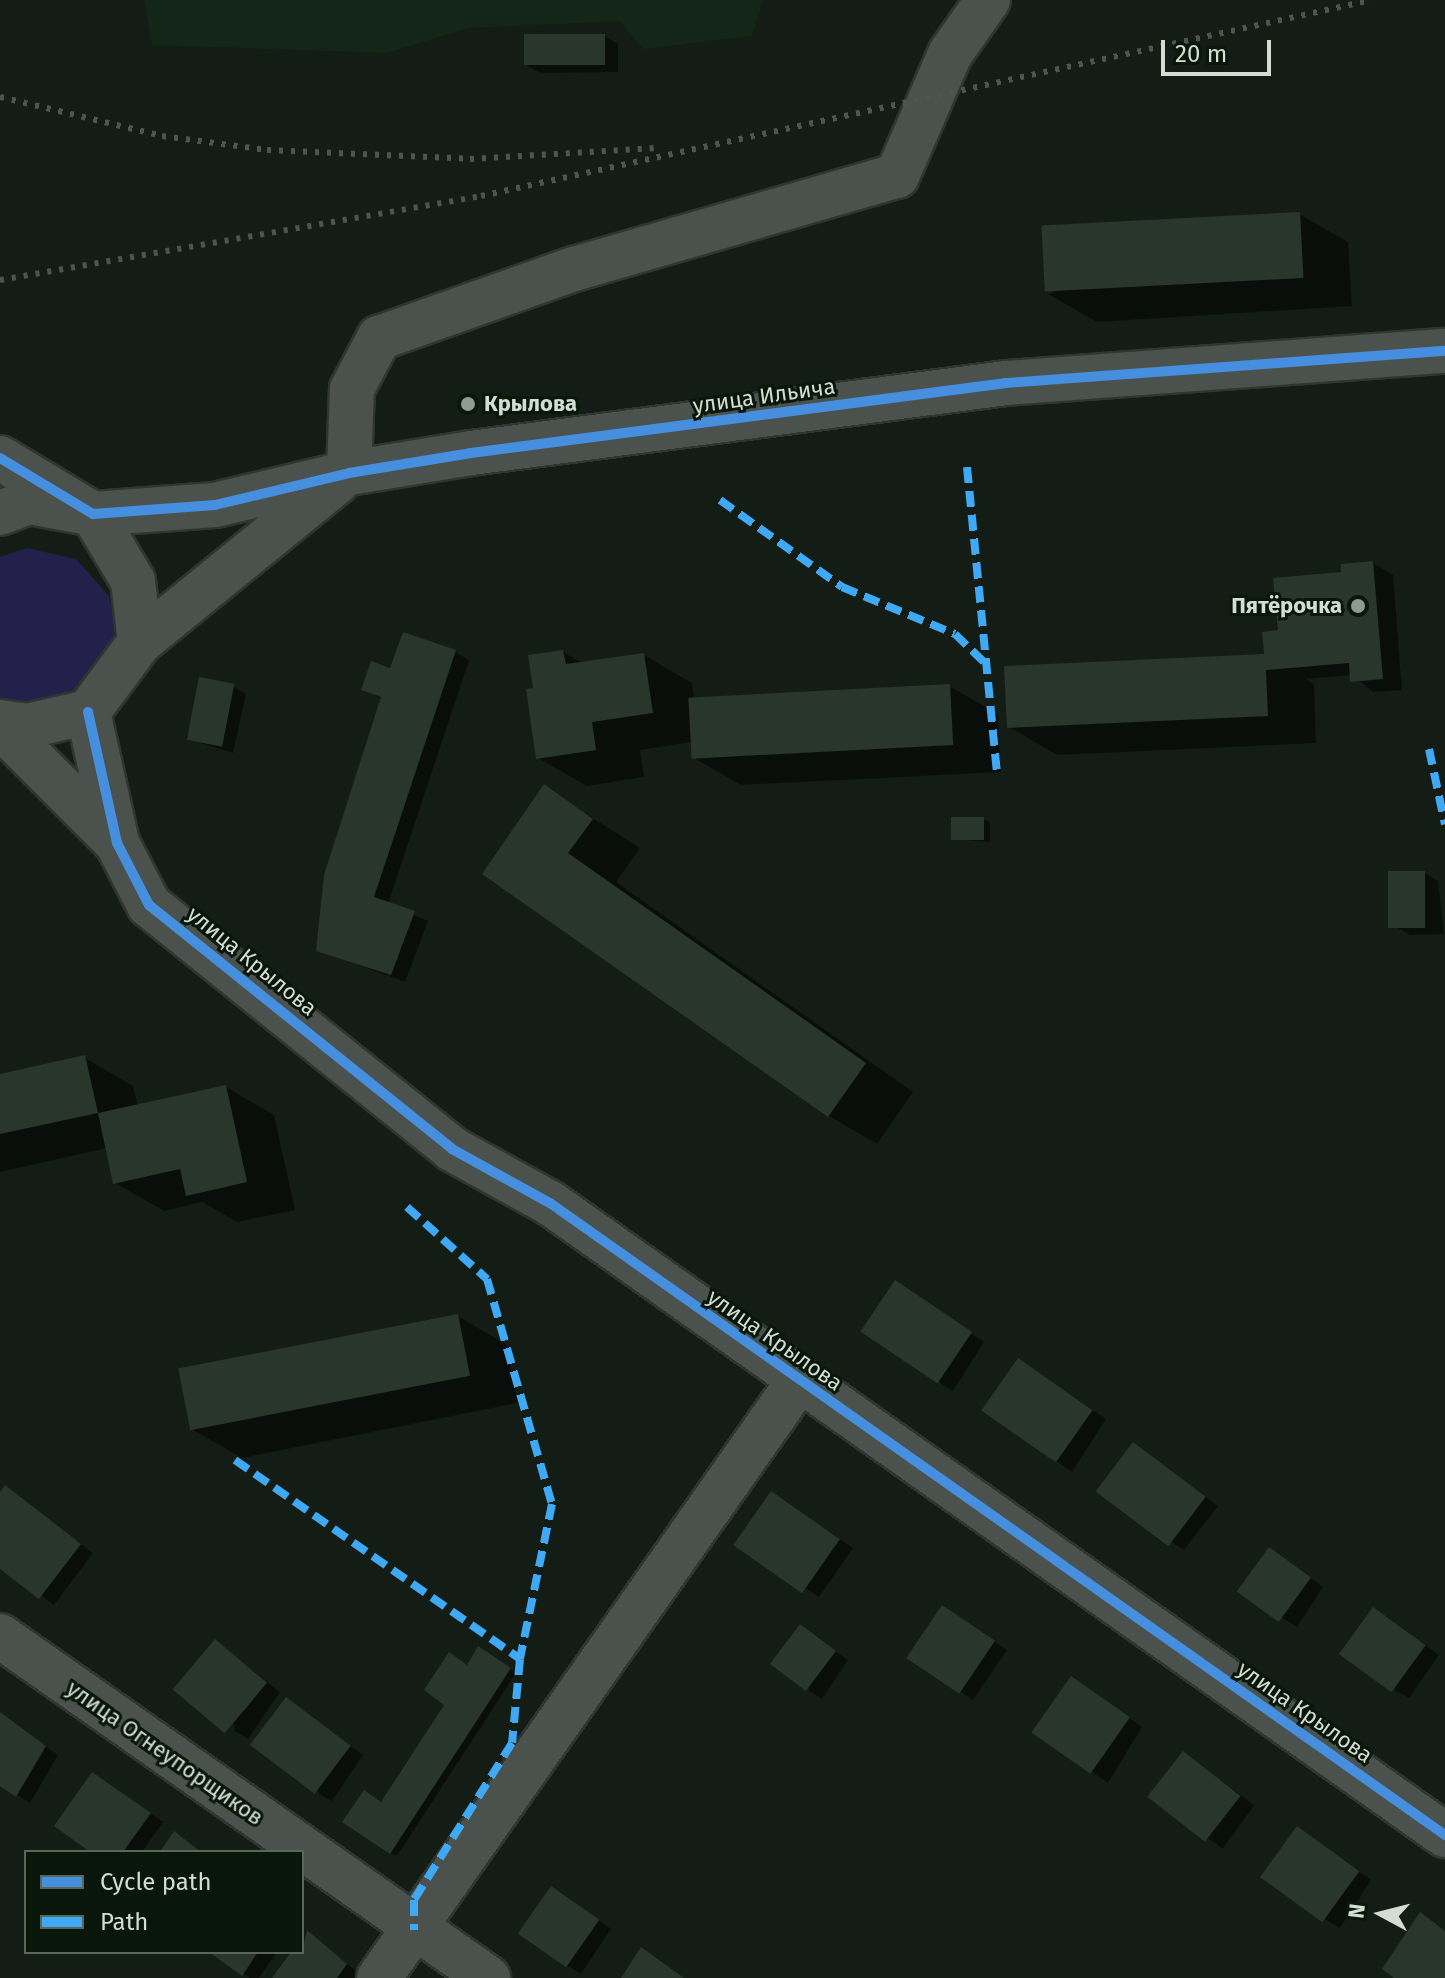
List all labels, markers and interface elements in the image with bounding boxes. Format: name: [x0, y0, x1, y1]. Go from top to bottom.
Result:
scale bar: [1165, 24, 1275, 74]
text: 20 m: [1175, 40, 1227, 68]
street label: улица Ильича: [691, 373, 837, 419]
place label: Крылова: [484, 391, 577, 417]
marker: Крылова: [459, 395, 477, 413]
place label: Пятёрочка: [1231, 593, 1342, 619]
marker: Пятёрочка: [1349, 597, 1367, 615]
street label: улица Крылова: [182, 901, 322, 1021]
street label: улица Крылова: [702, 1284, 848, 1396]
street label: улица Крылова: [1232, 1656, 1378, 1768]
street label: улица Огнеупорщиков: [62, 1675, 268, 1831]
legend: [24, 1850, 304, 1954]
text: Cycle path: [100, 1868, 212, 1896]
north arrow: [1341, 1874, 1421, 1954]
text: N: [1342, 1902, 1371, 1920]
text: Path: [100, 1908, 148, 1936]

